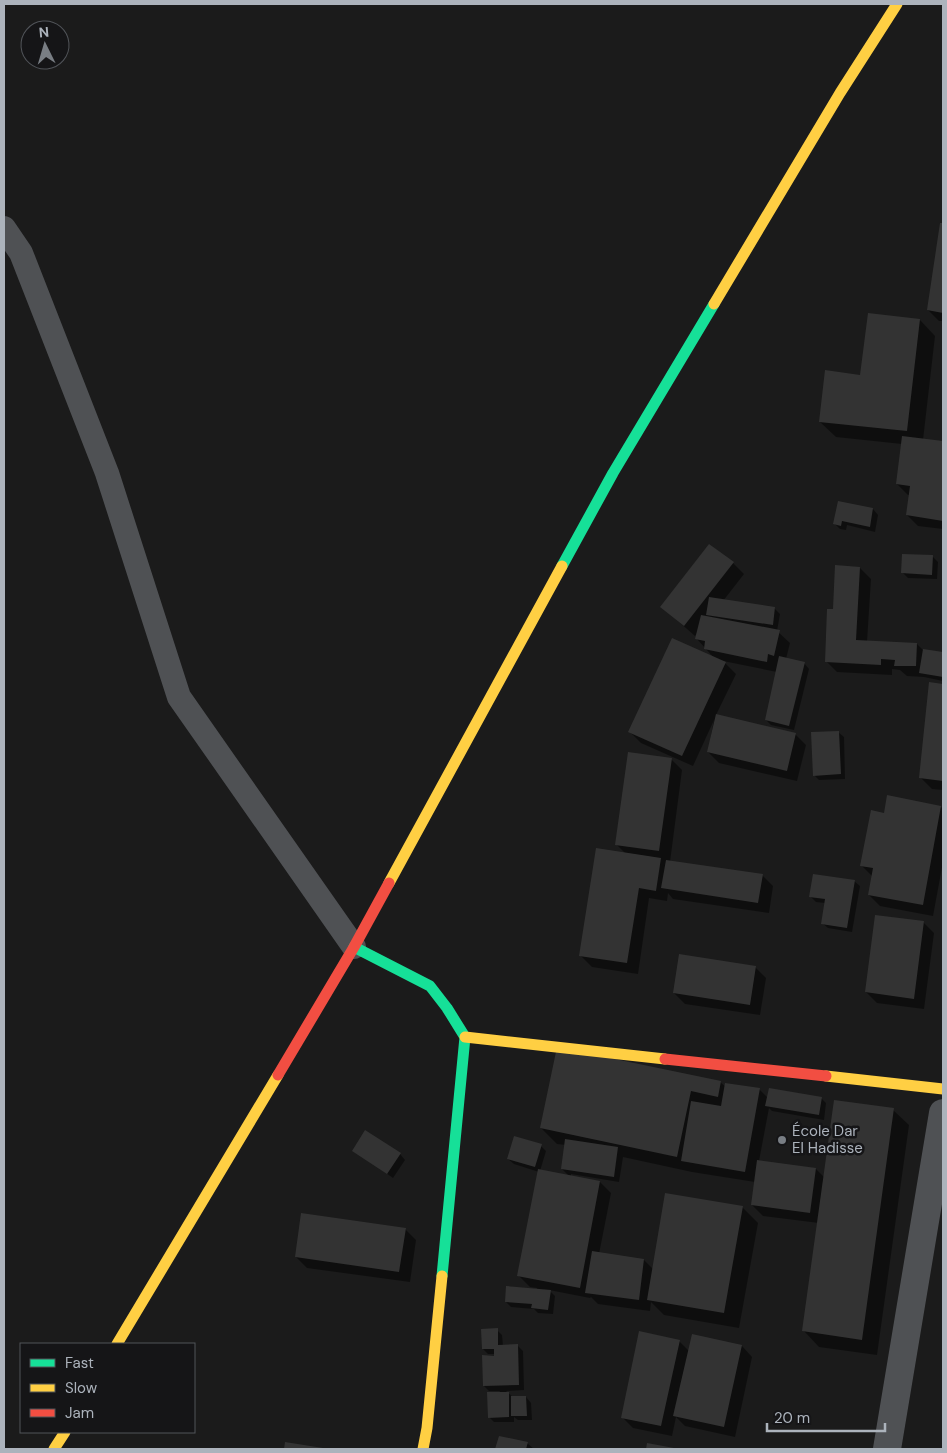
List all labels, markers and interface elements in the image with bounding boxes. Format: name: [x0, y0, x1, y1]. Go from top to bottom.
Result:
north arrow: [20, 20, 70, 70]
text: N: [38, 23, 50, 41]
place label: École Dar El Hadisse: [792, 1121, 863, 1158]
marker: École Dar El Hadisse: [776, 1134, 788, 1146]
legend: [20, 1343, 195, 1433]
text: Fast: [65, 1353, 94, 1373]
text: Slow: [65, 1378, 98, 1398]
scale bar: [767, 1400, 884, 1432]
text: Jam: [65, 1403, 94, 1423]
text: 20 m: [774, 1408, 810, 1428]

